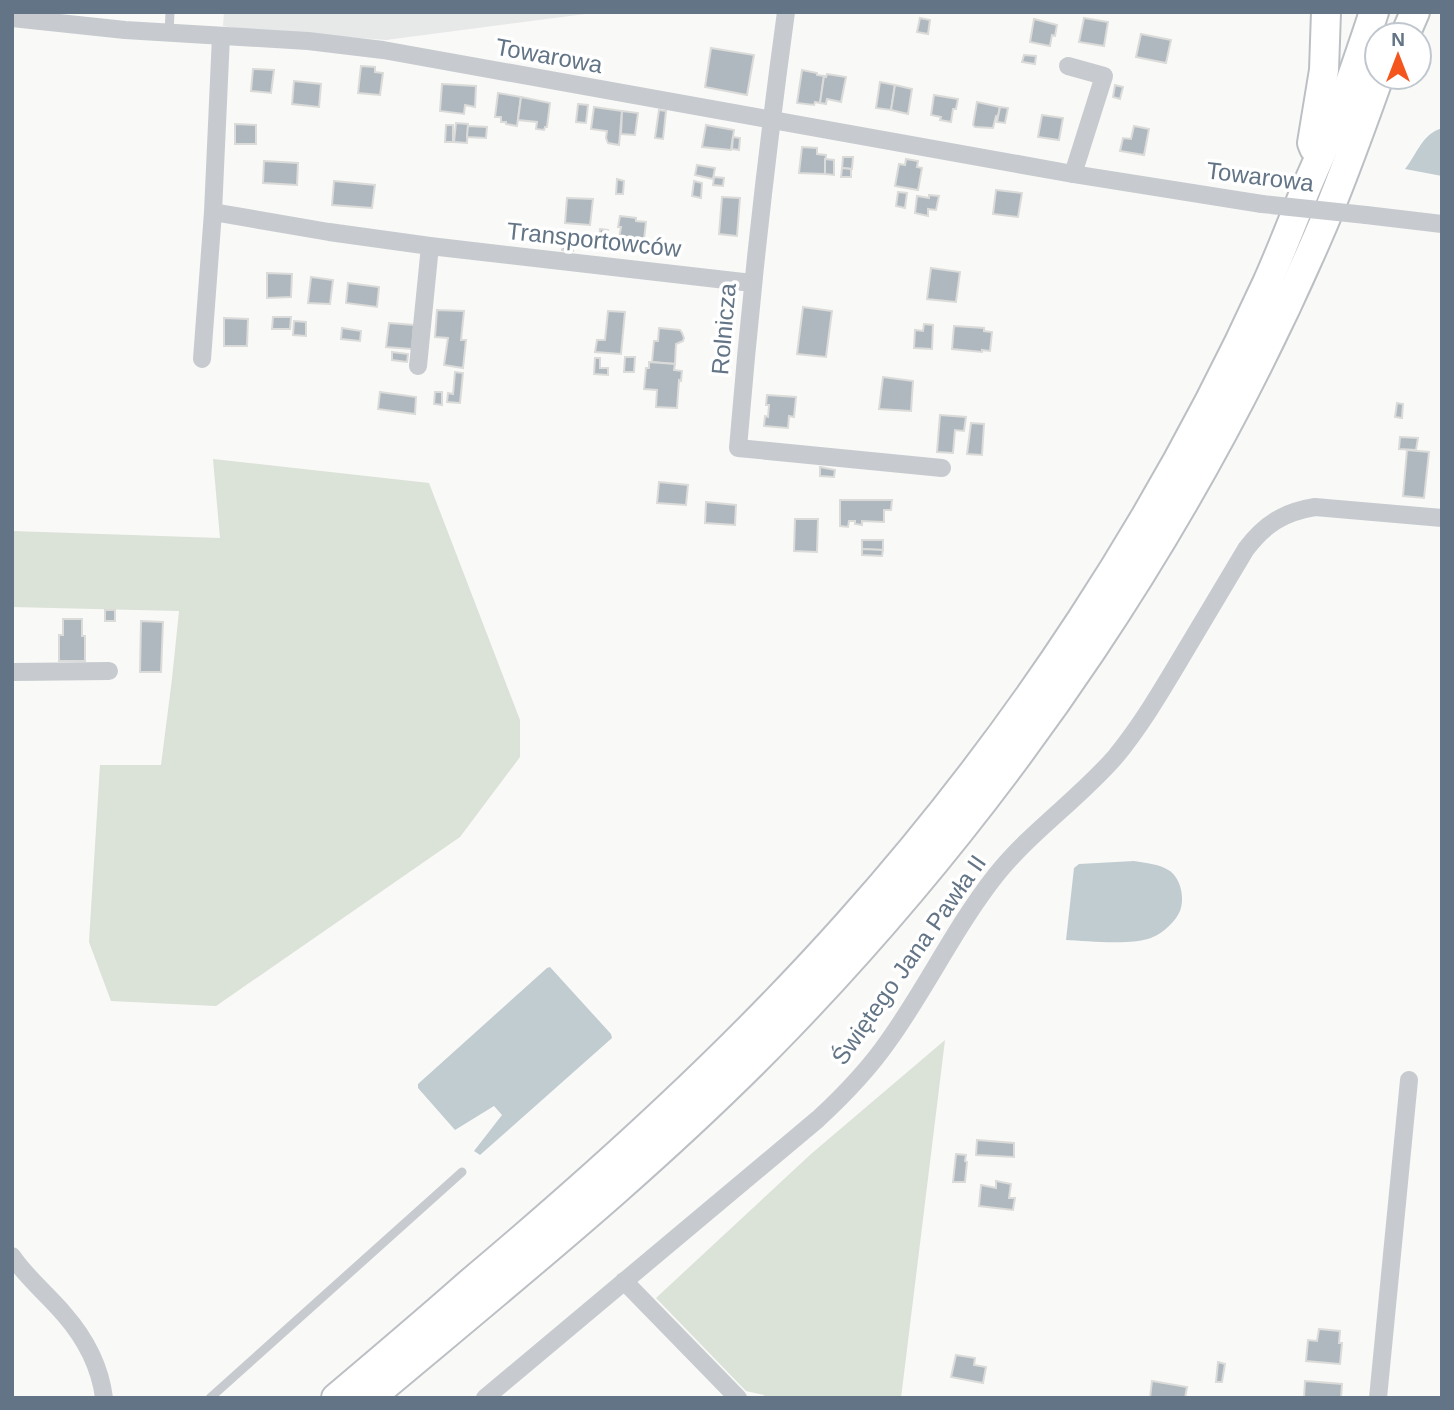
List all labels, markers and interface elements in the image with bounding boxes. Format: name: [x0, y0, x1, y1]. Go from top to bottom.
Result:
north arrow: [1363, 21, 1433, 91]
text: N: [1391, 29, 1405, 50]
street label: Towarowa: [494, 33, 605, 78]
street label: Towarowa: [1205, 157, 1316, 197]
street label: Transportowców: [506, 217, 683, 262]
street label: Rolnicza: [706, 281, 741, 376]
street label: Świętego Jana Pawła II: [826, 850, 991, 1070]

